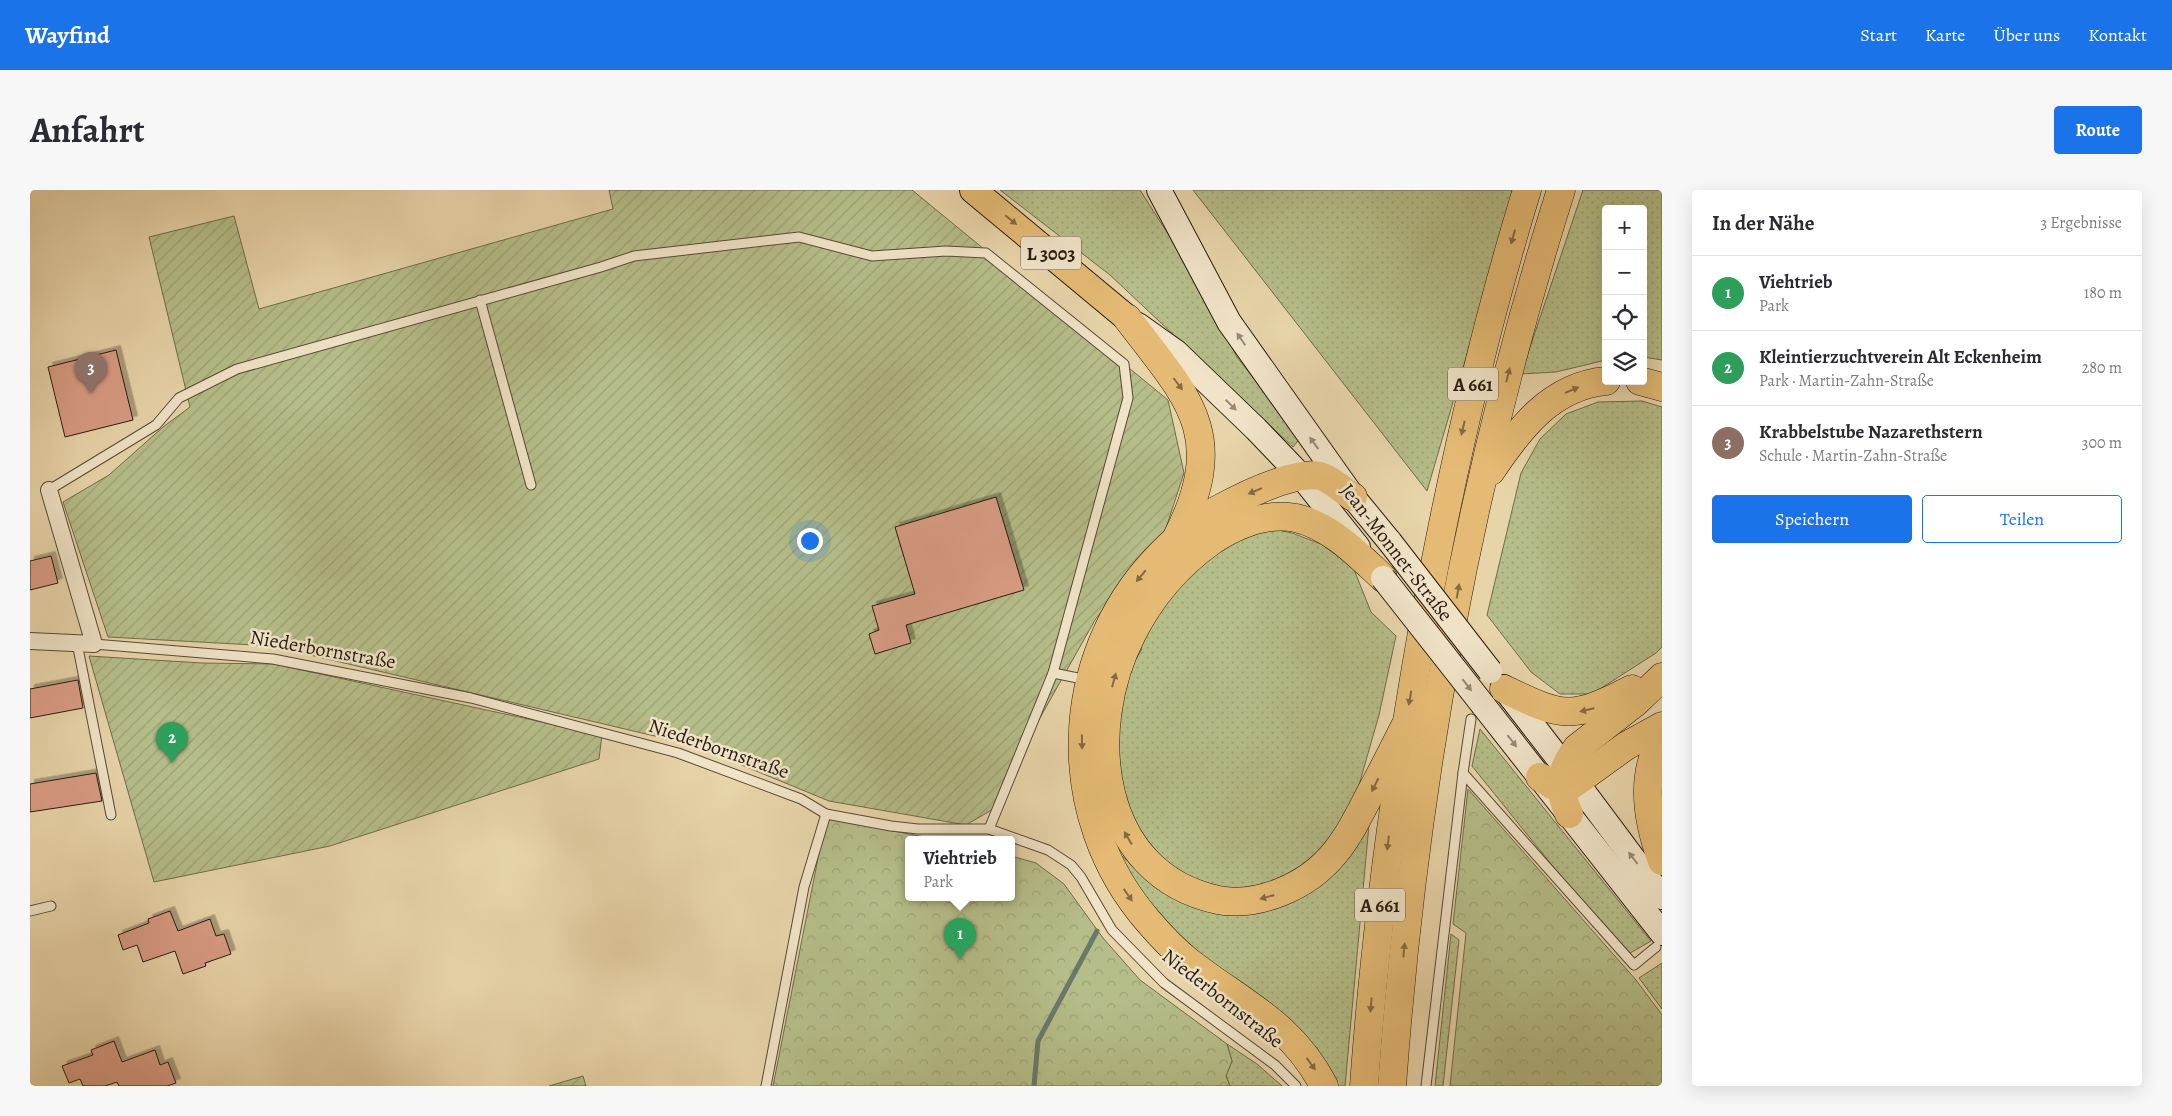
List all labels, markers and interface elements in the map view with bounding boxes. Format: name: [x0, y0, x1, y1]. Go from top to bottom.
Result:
text: Wayfind: [25, 19, 110, 51]
text: Start: [1860, 23, 1897, 47]
text: Karte: [1925, 23, 1965, 47]
text: Über uns: [1993, 23, 2060, 47]
text: Kontakt: [2088, 23, 2147, 47]
text: Anfahrt: [30, 106, 145, 154]
button: Route: [2054, 106, 2142, 154]
map controls: [1602, 205, 1647, 385]
button: +: [1602, 205, 1647, 250]
text: In der Nähe: [1712, 209, 1814, 237]
text: 3 Ergebnisse: [2040, 212, 2122, 234]
one-way arrow: [1004, 215, 1017, 226]
one-way arrow: [1509, 229, 1517, 244]
road number: L 3003: [1021, 236, 1081, 270]
button: −: [1602, 250, 1647, 295]
text: Viehtrieb: [1759, 269, 1833, 295]
text: 1: [1725, 282, 1731, 304]
text: 180 m: [2084, 282, 2122, 304]
button: locate: [1602, 295, 1647, 340]
text: Park: [1759, 295, 1789, 317]
one-way arrow: [1236, 332, 1246, 345]
button: layers: [1602, 340, 1647, 385]
text: Kleintierzuchtverein Alt Eckenheim: [1759, 344, 2042, 370]
pin: 3: [75, 352, 107, 393]
text: 2: [1724, 357, 1732, 379]
text: 280 m: [2082, 357, 2122, 379]
one-way arrow: [1504, 367, 1512, 382]
road number: A 661: [1448, 368, 1498, 400]
text: Park · Martin-Zahn-Straße: [1759, 370, 1934, 392]
one-way arrow: [1172, 377, 1183, 390]
one-way arrow: [1565, 386, 1579, 394]
one-way arrow: [1225, 399, 1237, 411]
text: Krabbelstube Nazarethstern: [1759, 419, 1983, 445]
one-way arrow: [1459, 420, 1467, 435]
text: 3: [1725, 432, 1731, 454]
text: 300 m: [2082, 432, 2122, 454]
one-way arrow: [1309, 436, 1319, 450]
text: Schule · Martin-Zahn-Straße: [1759, 445, 1947, 467]
street label: Jean-Monnet-Straße: [1334, 478, 1459, 627]
one-way arrow: [1248, 488, 1262, 496]
button: Speichern: [1712, 495, 1912, 543]
button: Teilen: [1922, 495, 2122, 543]
your location: [797, 528, 823, 554]
one-way arrow: [1136, 569, 1147, 582]
one-way arrow: [1455, 583, 1463, 599]
street label: Niederbornstraße: [248, 623, 398, 676]
one-way arrow: [1111, 672, 1119, 687]
one-way arrow: [1462, 678, 1473, 691]
one-way arrow: [1406, 690, 1414, 706]
one-way arrow: [1579, 706, 1594, 714]
street label: Niederbornstraße: [645, 712, 793, 785]
pin: 2: [156, 722, 188, 763]
one-way arrow: [1078, 734, 1086, 750]
one-way arrow: [1506, 734, 1517, 747]
one-way arrow: [1371, 778, 1379, 792]
one-way arrow: [1123, 831, 1132, 844]
popup: [905, 836, 1015, 901]
one-way arrow: [1384, 836, 1392, 852]
text: Viehtrieb: [923, 845, 997, 871]
one-way arrow: [1627, 852, 1638, 865]
text: Park: [923, 871, 953, 893]
road number: A 661: [1355, 888, 1405, 922]
one-way arrow: [1123, 889, 1133, 902]
one-way arrow: [1259, 893, 1274, 901]
pin: 1: [944, 918, 976, 959]
street label: Niederbornstraße: [1156, 942, 1289, 1054]
one-way arrow: [1400, 942, 1408, 958]
one-way arrow: [1366, 997, 1374, 1013]
one-way arrow: [1306, 1057, 1316, 1070]

